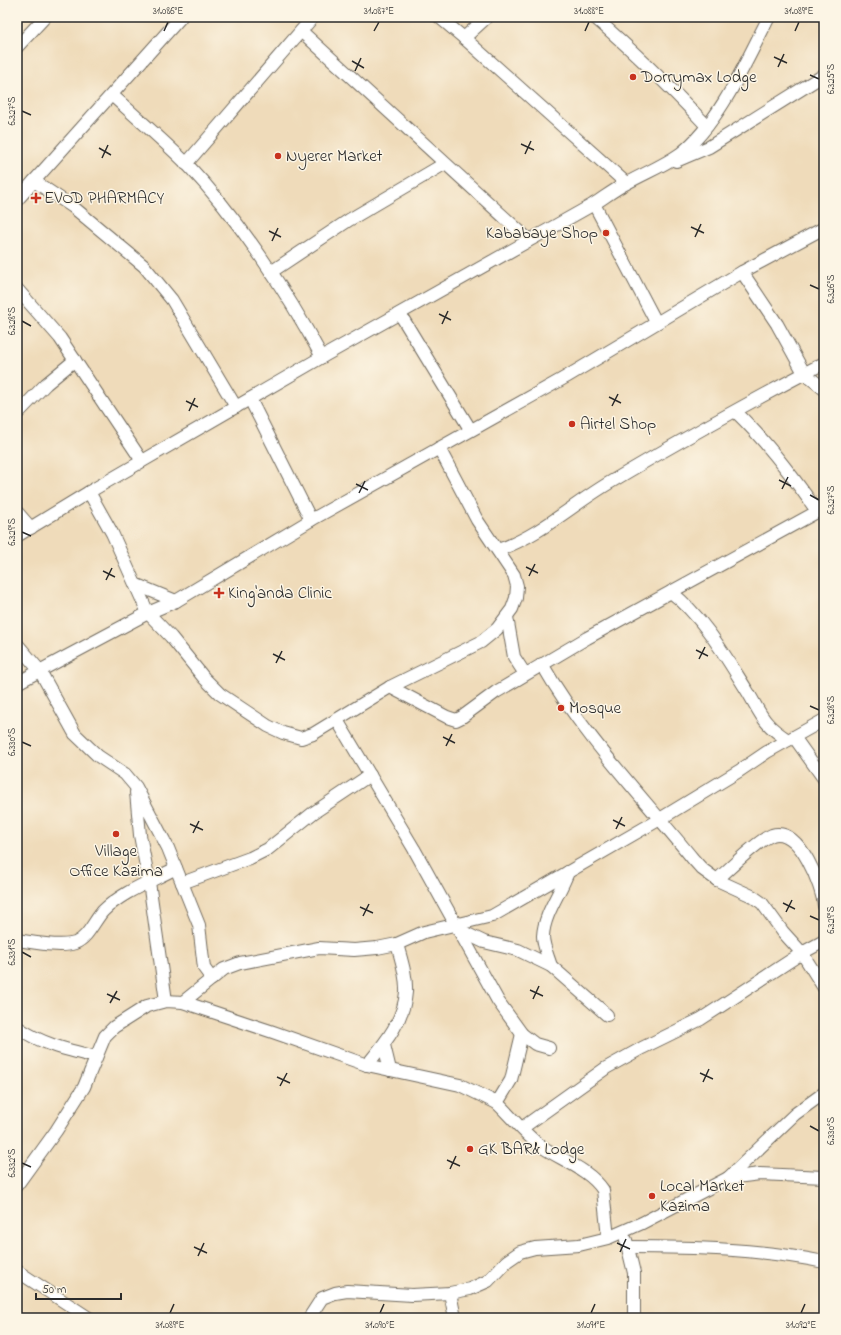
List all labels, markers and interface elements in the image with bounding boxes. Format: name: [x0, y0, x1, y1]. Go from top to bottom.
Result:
text: 31.086°E: [153, 4, 183, 19]
text: 31.087°E: [364, 4, 394, 19]
text: 31.088°E: [574, 4, 604, 19]
text: 31.089°E: [784, 4, 814, 19]
text: 6.325°S: [824, 63, 839, 94]
place label: Dorrymax Lodge: [640, 65, 757, 92]
marker: Dorrymax Lodge: [628, 72, 638, 82]
text: 6.327°S: [5, 96, 20, 125]
place label: Nyerer Market: [286, 144, 383, 170]
marker: Nyerer Market: [273, 151, 283, 161]
place label: EVOD PHARMACY: [44, 186, 165, 211]
marker: EVOD PHARMACY: [31, 193, 41, 203]
place label: Kababaye Shop: [486, 221, 598, 247]
marker: Kababaye Shop: [601, 228, 611, 238]
text: 6.326°S: [824, 274, 839, 304]
text: 6.328°S: [5, 306, 20, 335]
place label: Airtel Shop: [580, 412, 656, 437]
marker: Airtel Shop: [567, 419, 577, 429]
text: 6.327°S: [824, 485, 839, 514]
text: 6.329°S: [5, 518, 20, 546]
place label: King'anda Clinic: [228, 581, 332, 608]
marker: King'anda Clinic: [213, 587, 225, 599]
text: 6.328°S: [824, 695, 839, 724]
place label: Mosque: [569, 696, 622, 721]
marker: Mosque: [556, 703, 566, 713]
text: 6.330°S: [5, 727, 20, 756]
marker: Village Office Kazima: [111, 829, 121, 839]
place label: Village Office Kazima: [69, 839, 163, 884]
text: 6.329°S: [824, 906, 839, 934]
text: 6.331°S: [5, 938, 20, 965]
text: 6.330°S: [824, 1116, 839, 1145]
place label: GK BAR& Lodge: [478, 1137, 585, 1164]
marker: GK BAR& Lodge: [465, 1144, 475, 1154]
text: 6.332°S: [5, 1148, 20, 1177]
place label: Local Market Kazima: [660, 1174, 745, 1219]
marker: Local Market Kazima: [647, 1191, 657, 1201]
scale bar: [36, 1275, 121, 1301]
text: 50 m: [42, 1281, 66, 1299]
text: 31.089°E: [155, 1318, 185, 1333]
text: 31.090°E: [365, 1318, 395, 1333]
text: 31.091°E: [577, 1318, 605, 1333]
text: 31.092°E: [786, 1318, 816, 1333]

